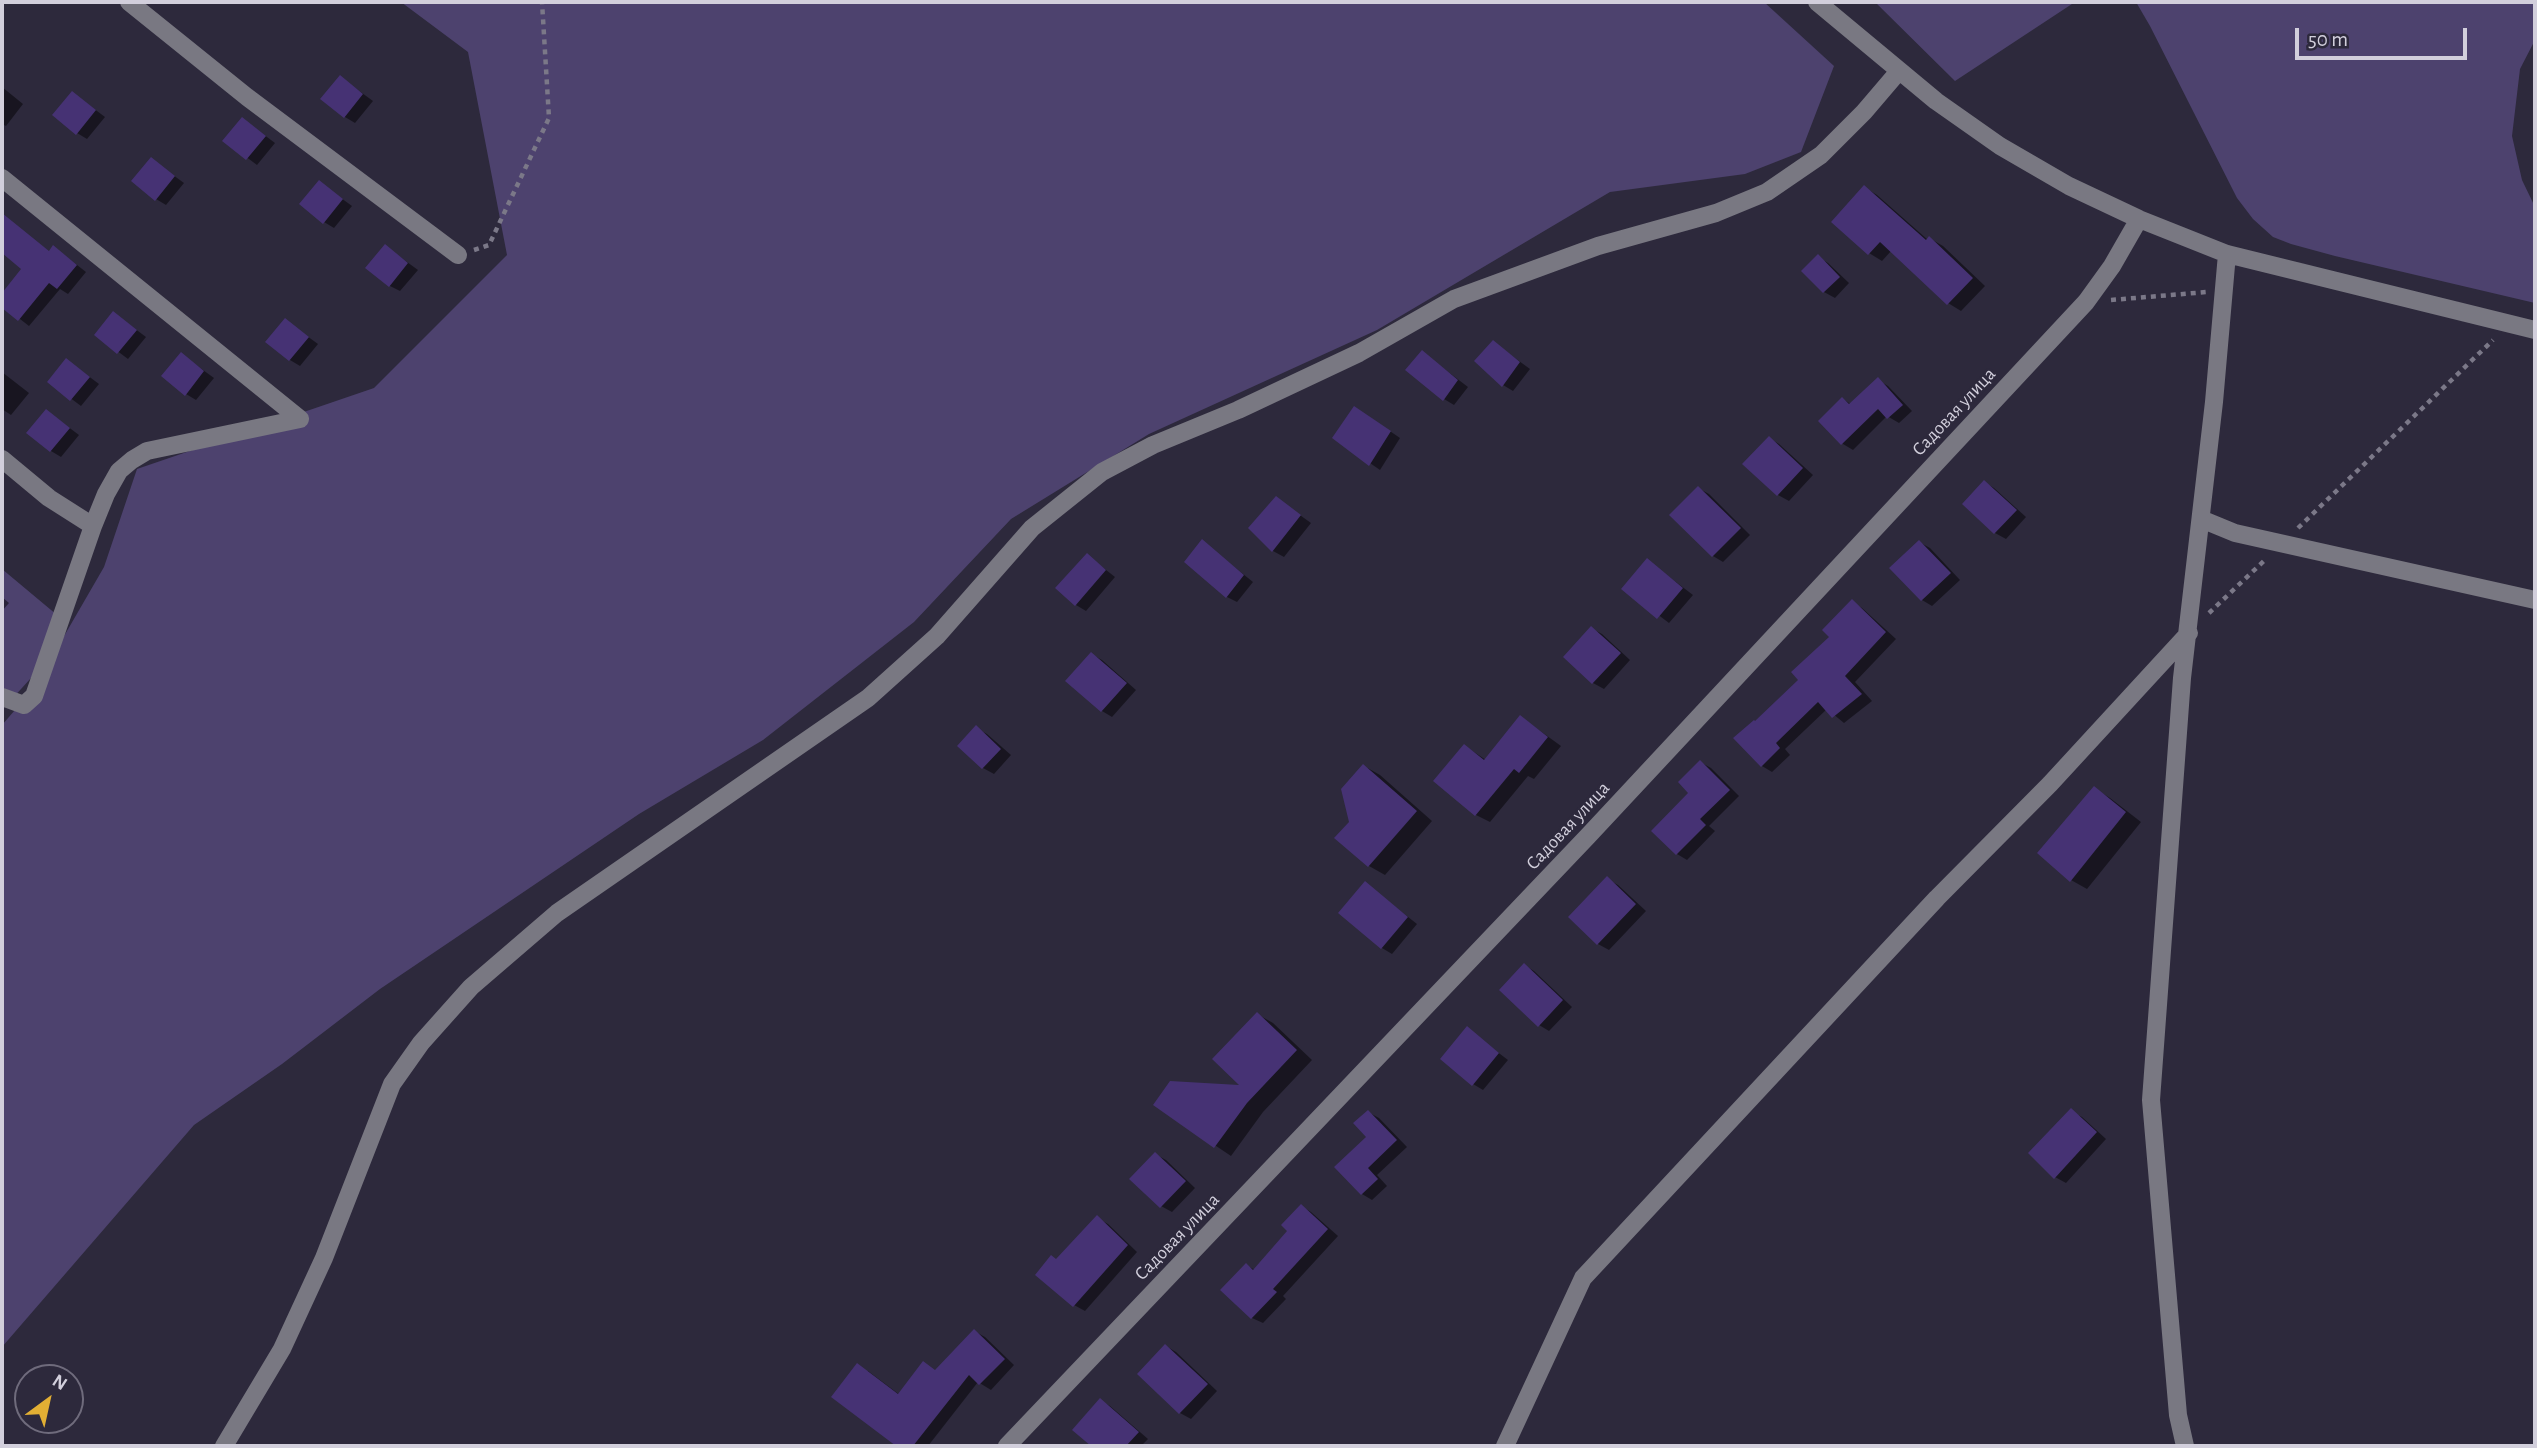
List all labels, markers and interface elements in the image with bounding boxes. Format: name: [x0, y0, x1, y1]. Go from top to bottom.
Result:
scale bar: [2299, 14, 2470, 58]
text: 50 m: [2308, 29, 2348, 50]
street label: Садовая улица: [1907, 363, 2001, 461]
street label: Садовая улица: [1521, 777, 1615, 875]
street label: Садовая улица: [1130, 1189, 1224, 1285]
north arrow: [14, 1364, 84, 1434]
text: N: [49, 1371, 70, 1394]

